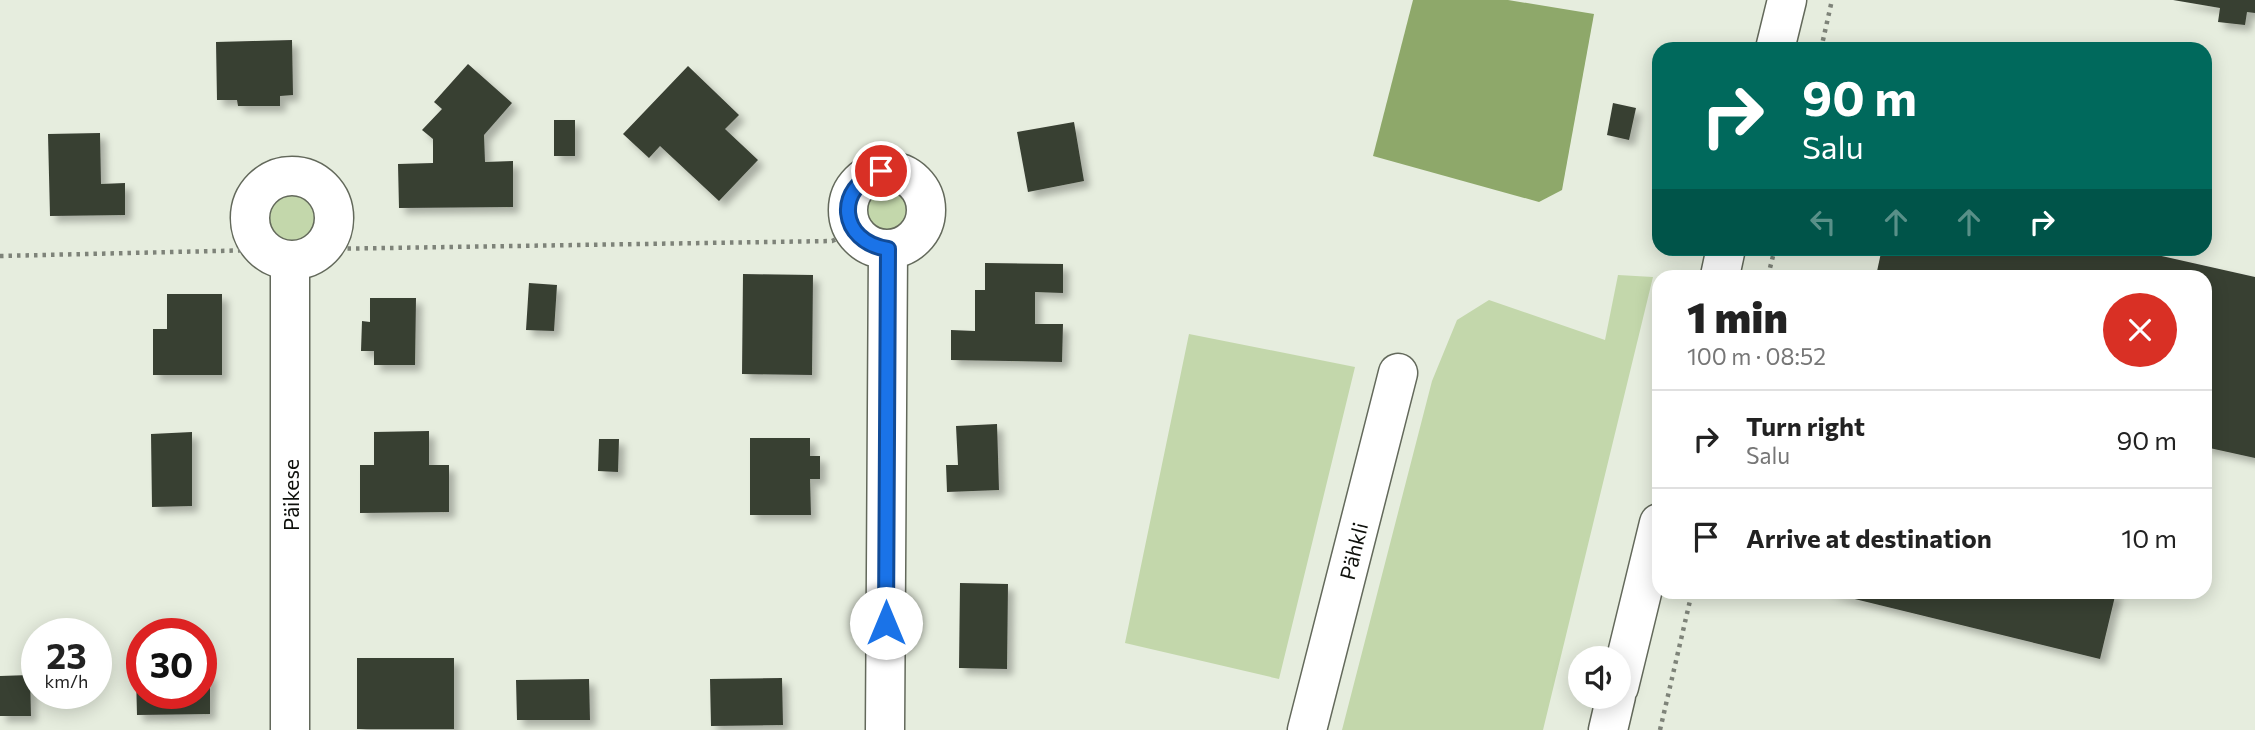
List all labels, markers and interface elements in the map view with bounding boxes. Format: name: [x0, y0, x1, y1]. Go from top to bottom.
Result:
text: 90 m: [1802, 66, 1917, 126]
icon: right: [1687, 70, 1778, 161]
text: Salu: [1802, 126, 1864, 166]
pin: [851, 141, 911, 201]
icon: arrive: [862, 152, 900, 190]
icon: left: [1804, 203, 1842, 241]
icon: ahead: [1877, 203, 1915, 241]
icon: ahead: [1950, 203, 1988, 241]
icon: right: [2023, 203, 2061, 241]
text: 1 min: [1687, 290, 1788, 342]
button: close: [2103, 293, 2177, 367]
text: 100 m · 08:52: [1687, 342, 1826, 370]
text: Turn right: [1746, 410, 1865, 441]
icon: right: [1687, 420, 1725, 458]
text: 90 m: [2117, 424, 2177, 455]
text: Salu: [1746, 441, 1790, 469]
street label: Päikese: [278, 459, 303, 531]
icon: arrive: [1687, 518, 1725, 556]
street label: Pähkli: [1334, 520, 1372, 582]
text: Arrive at destination: [1746, 522, 1992, 553]
text: 10 m: [2121, 522, 2177, 553]
position arrow: [849, 586, 923, 660]
speed limit sign: 30: [126, 618, 217, 709]
text: 23: [46, 633, 87, 676]
map controls: [1568, 646, 1631, 709]
button: sound: [1568, 646, 1631, 709]
text: km/h: [45, 670, 88, 692]

